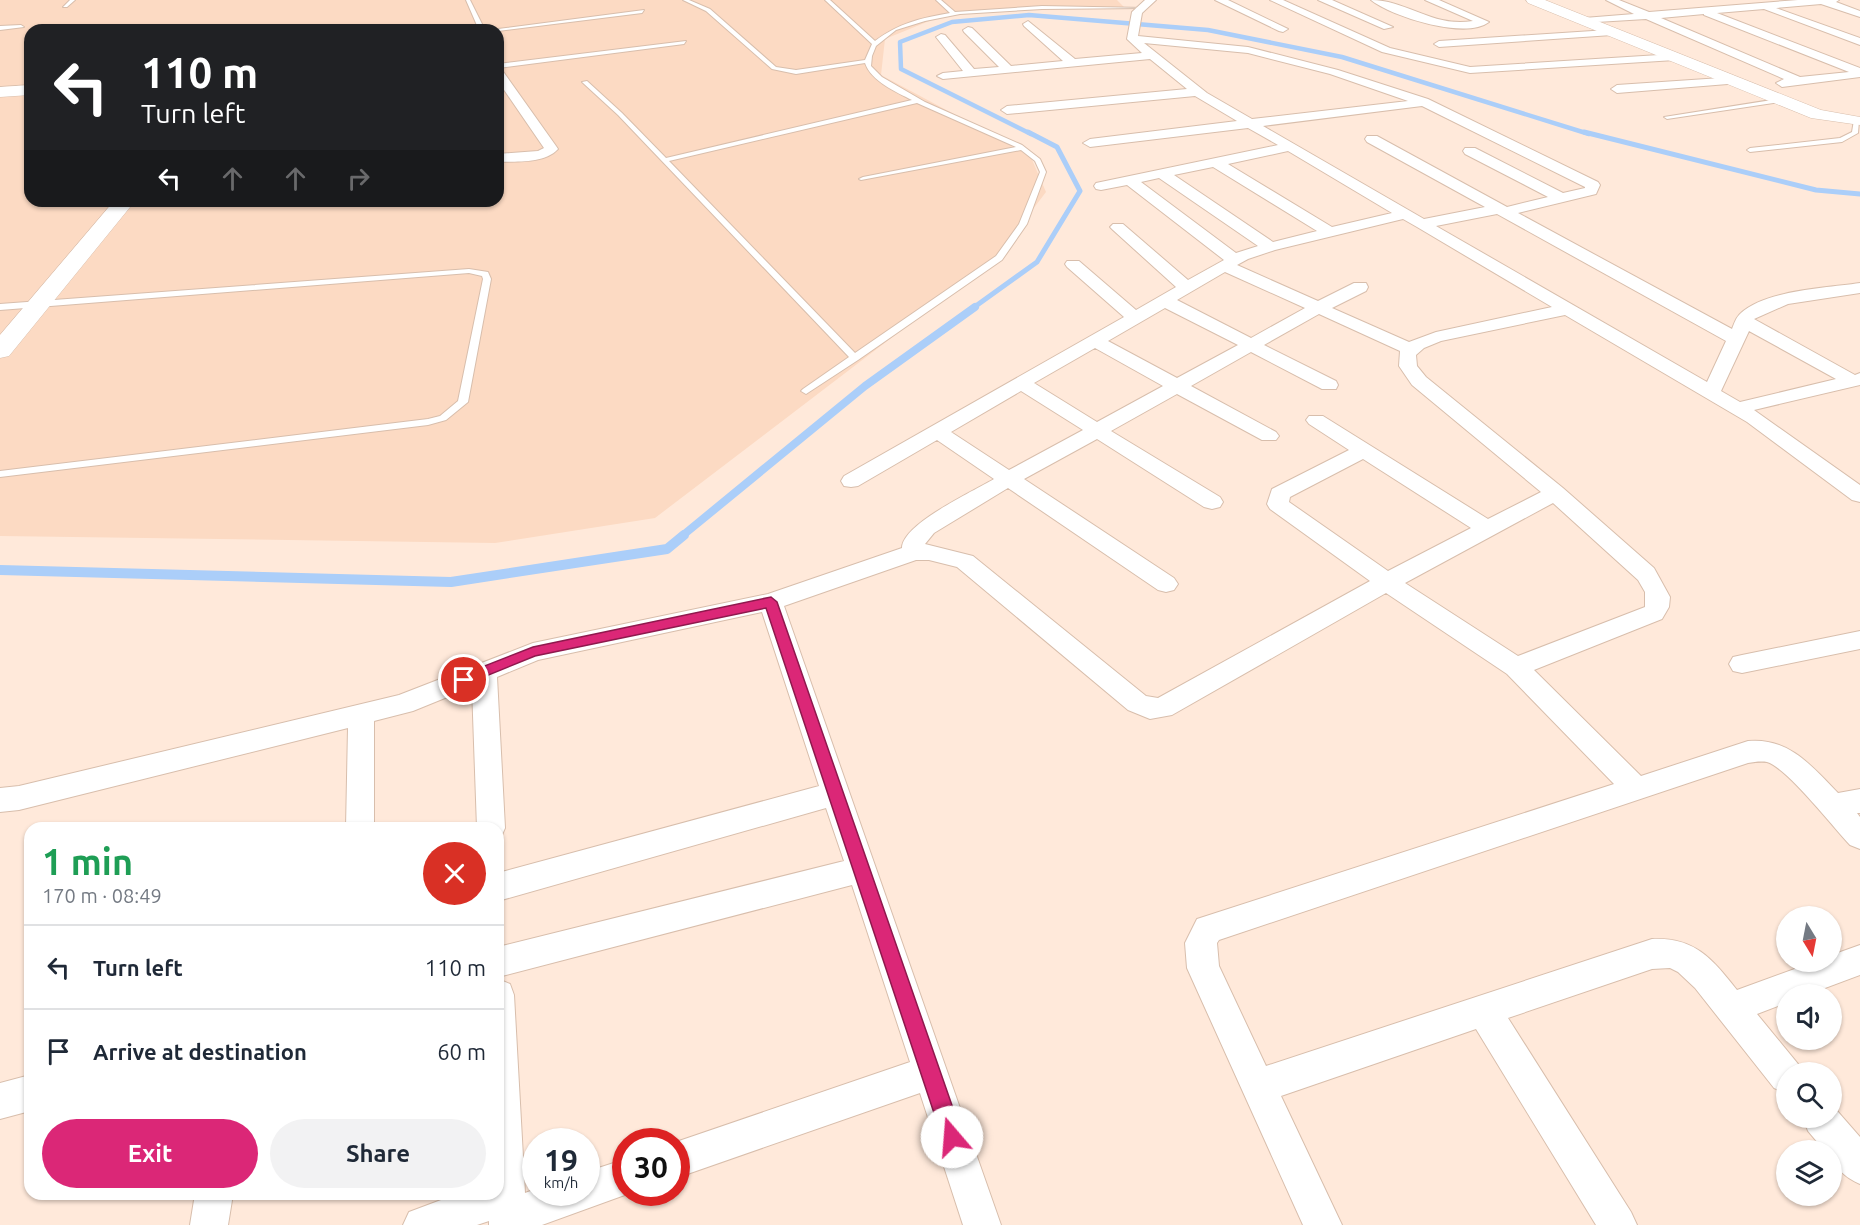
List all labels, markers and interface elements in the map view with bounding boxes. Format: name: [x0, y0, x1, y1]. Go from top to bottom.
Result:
icon: left: [42, 48, 120, 126]
text: 110 m: [141, 49, 258, 96]
text: Turn left: [141, 98, 245, 128]
icon: left: [153, 162, 186, 195]
icon: ahead: [216, 162, 249, 195]
icon: ahead: [279, 162, 312, 195]
icon: right: [342, 162, 375, 195]
pin: [438, 654, 489, 705]
icon: arrive: [447, 663, 480, 696]
text: 1 min: [42, 841, 133, 882]
button: close: [423, 842, 486, 905]
text: 170 m · 08:49: [42, 884, 162, 907]
north arrow: [1776, 906, 1842, 972]
map controls: [1776, 906, 1842, 1206]
icon: left: [42, 951, 75, 984]
text: Turn left: [93, 955, 183, 980]
text: 110 m: [425, 955, 486, 980]
button: sound: [1776, 984, 1842, 1050]
icon: arrive: [42, 1035, 75, 1068]
text: Arrive at destination: [93, 1039, 307, 1064]
text: 60 m: [437, 1039, 486, 1064]
button: search: [1776, 1062, 1842, 1128]
position arrow: [920, 1105, 984, 1169]
button: Exit: [42, 1119, 258, 1188]
button: Share: [270, 1119, 486, 1188]
speed limit sign: 30: [612, 1128, 690, 1206]
button: layers: [1776, 1140, 1842, 1206]
text: 19: [544, 1143, 578, 1177]
text: km/h: [544, 1174, 578, 1191]

